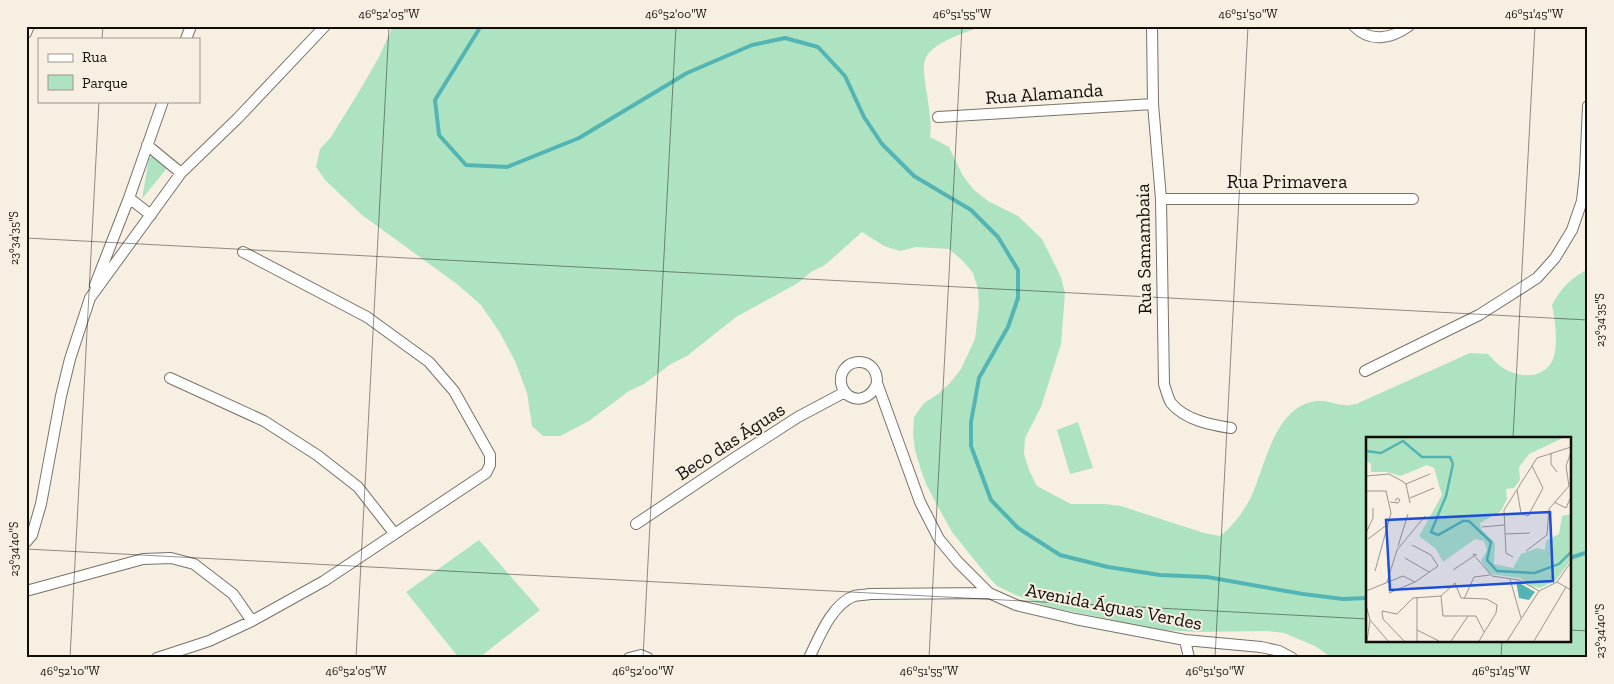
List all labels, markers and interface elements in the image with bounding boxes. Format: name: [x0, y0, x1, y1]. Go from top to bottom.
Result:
text: 46°52'05"W: [359, 7, 420, 21]
text: 46°52'00"W: [645, 7, 708, 21]
text: 46°51'55"W: [933, 7, 992, 21]
text: 46°51'50"W: [1218, 7, 1278, 21]
text: 46°51'45"W: [1505, 7, 1564, 21]
legend: [38, 38, 200, 102]
text: Rua: [82, 48, 107, 66]
text: Parque: [82, 74, 128, 92]
street label: Rua Alamanda: [984, 78, 1104, 109]
street label: Rua Primavera: [1227, 170, 1347, 193]
street label: Rua Samambaia: [1131, 183, 1156, 315]
text: 23°34'35"S: [7, 211, 21, 265]
text: 23°34'35"S: [1593, 293, 1607, 347]
street label: Beco das Águas: [671, 398, 789, 485]
inset map: [1366, 437, 1572, 642]
text: 23°34'40"S: [7, 522, 21, 576]
street label: Avenida Águas Verdes: [1024, 578, 1204, 635]
text: 23°34'40"S: [1593, 604, 1607, 658]
text: 46°52'10"W: [40, 664, 100, 678]
text: 46°52'05"W: [326, 664, 387, 678]
text: 46°52'00"W: [612, 664, 675, 678]
text: 46°51'55"W: [900, 664, 959, 678]
text: 46°51'50"W: [1185, 664, 1245, 678]
text: 46°51'45"W: [1472, 664, 1531, 678]

